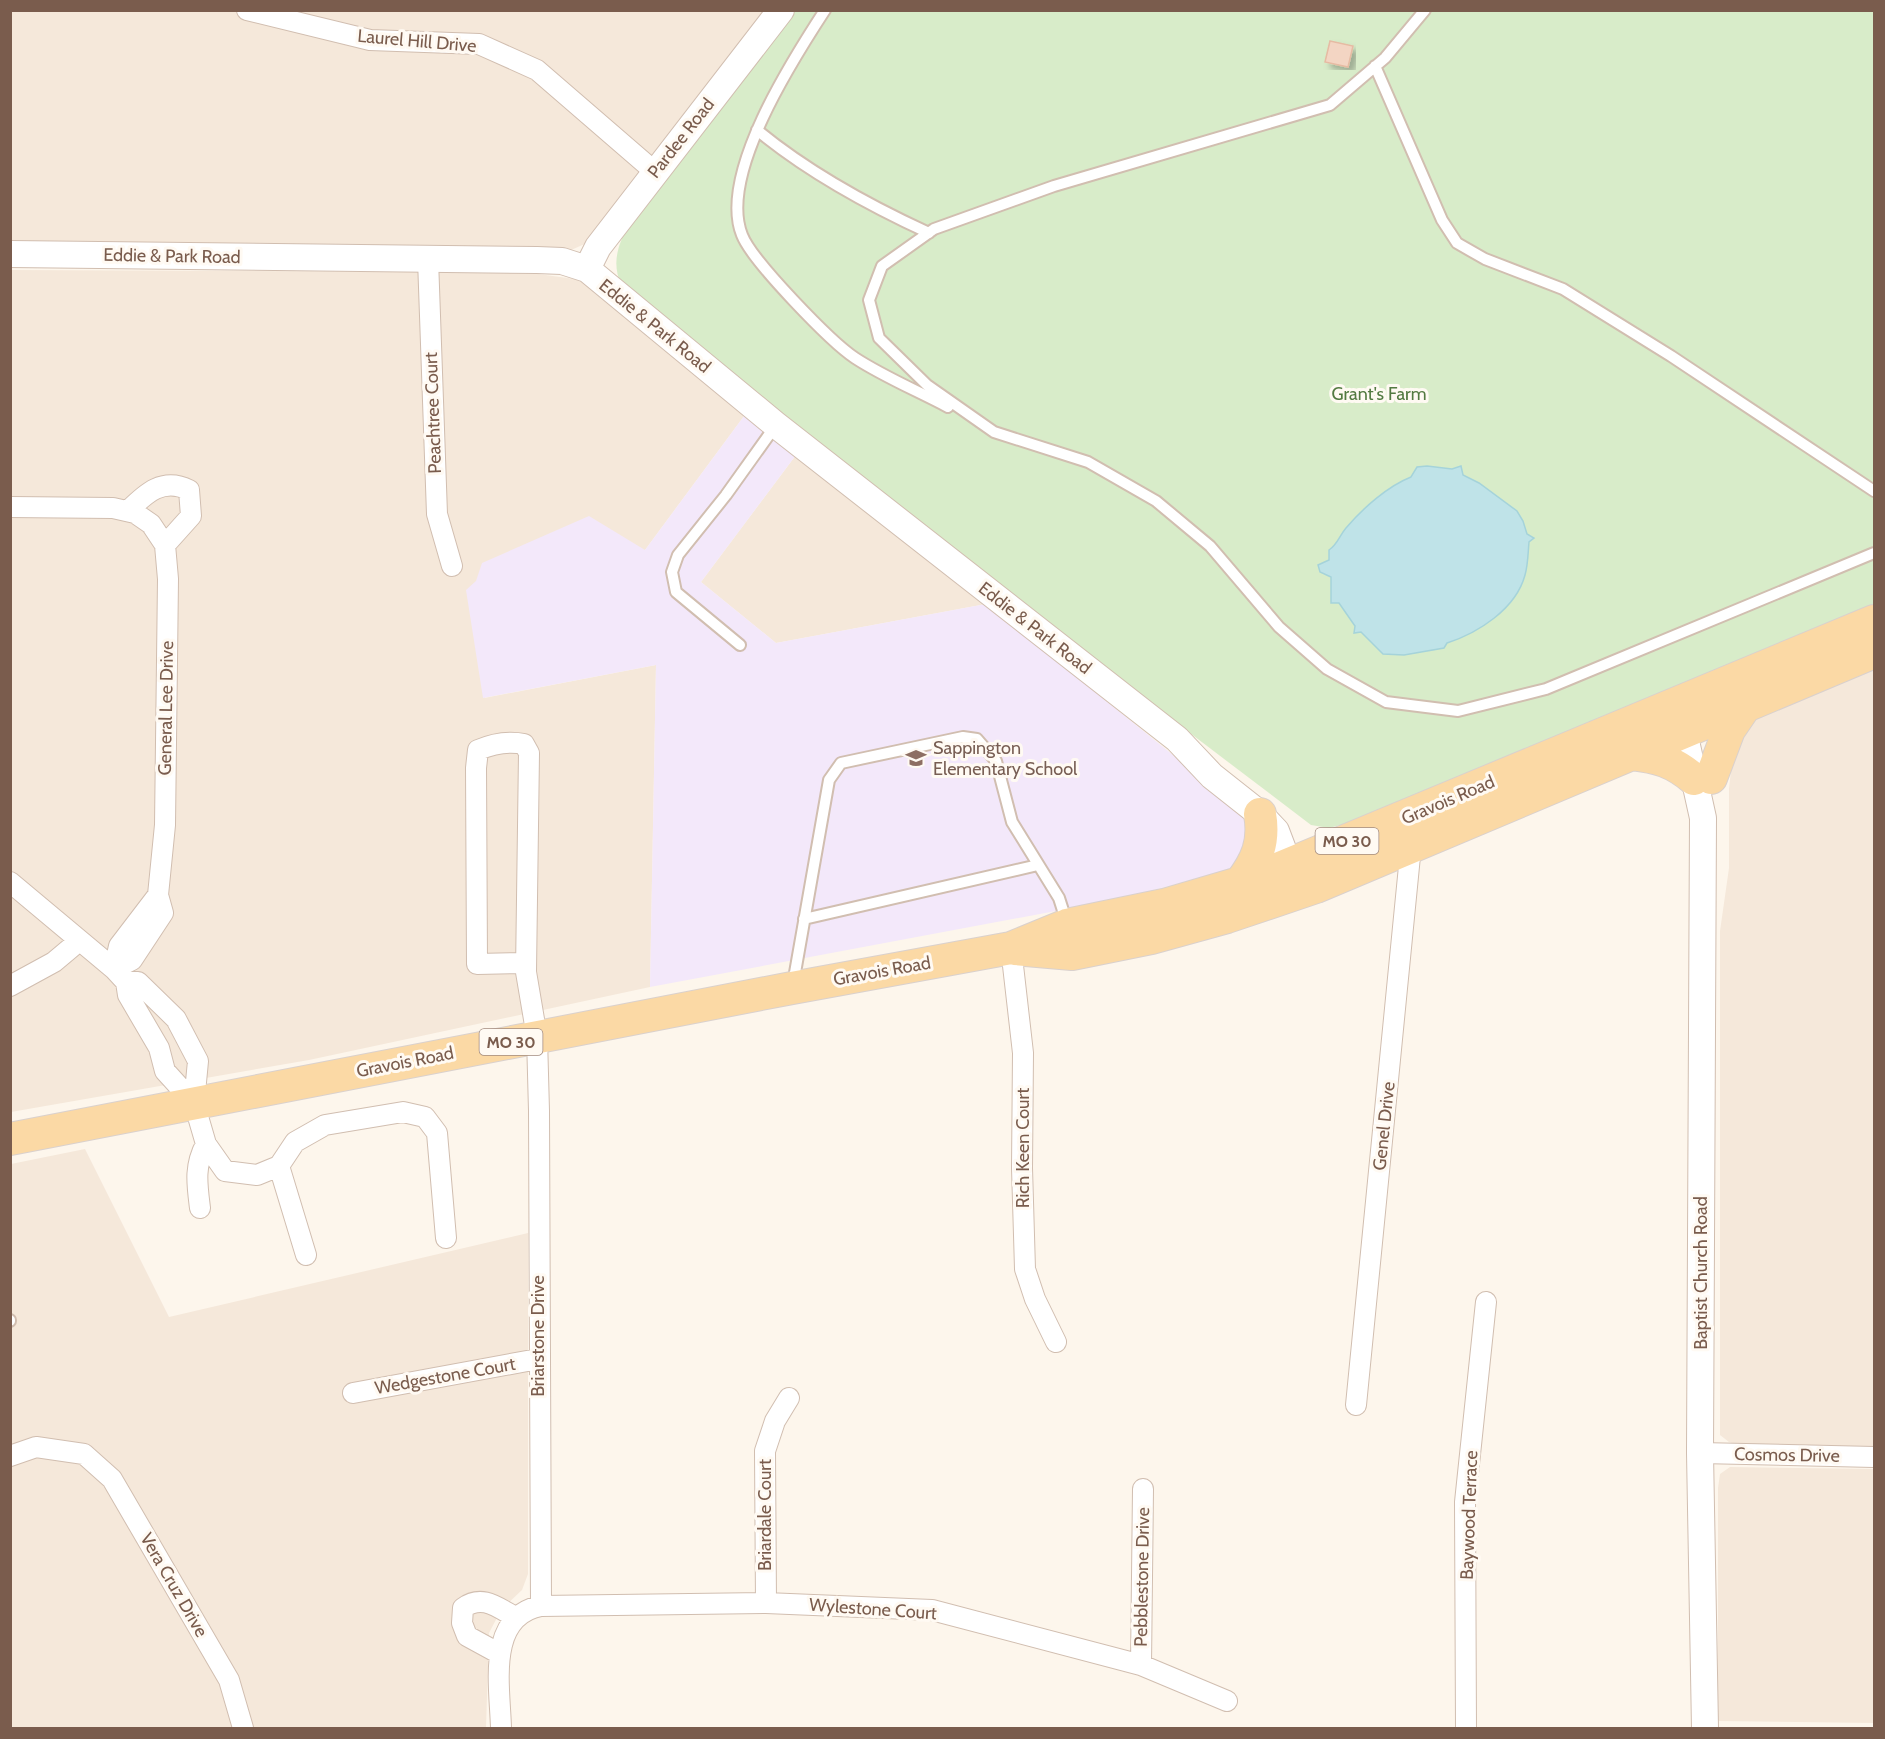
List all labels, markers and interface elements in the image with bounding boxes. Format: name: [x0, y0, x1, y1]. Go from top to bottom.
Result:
street label: Laurel Hill Drive: [357, 25, 477, 57]
street label: Pardee Road: [643, 94, 719, 182]
street label: Eddie & Park Road: [103, 244, 241, 268]
street label: Eddie & Park Road: [595, 274, 715, 378]
street label: Peachtree Court: [420, 352, 446, 474]
park label: Grant's Farm: [1331, 383, 1427, 405]
street label: Eddie & Park Road: [974, 577, 1096, 679]
street label: General Lee Drive: [154, 640, 178, 776]
place label: Sappington Elementary School: [933, 737, 1078, 780]
school or university icon: Sappington Elementary School: [904, 746, 928, 770]
street label: Gravois Road: [1398, 771, 1498, 829]
road number: MO 30: [1316, 828, 1378, 854]
street label: Gravois Road: [831, 952, 933, 990]
road number: MO 30: [480, 1029, 542, 1055]
street label: Gravois Road: [354, 1042, 456, 1082]
street label: Genel Drive: [1368, 1081, 1400, 1171]
street label: Rich Keen Court: [1012, 1088, 1034, 1208]
street label: Baptist Church Road: [1690, 1196, 1712, 1350]
street label: Briarstone Drive: [527, 1275, 549, 1397]
street label: Wedgestone Court: [373, 1353, 517, 1399]
street label: Cosmos Drive: [1734, 1443, 1840, 1467]
street label: Baywood Terrace: [1456, 1450, 1482, 1580]
street label: Briardale Court: [754, 1459, 776, 1571]
street label: Pebblestone Drive: [1130, 1507, 1154, 1647]
street label: Vera Cruz Drive: [135, 1529, 213, 1641]
street label: Wylestone Court: [808, 1594, 938, 1624]

